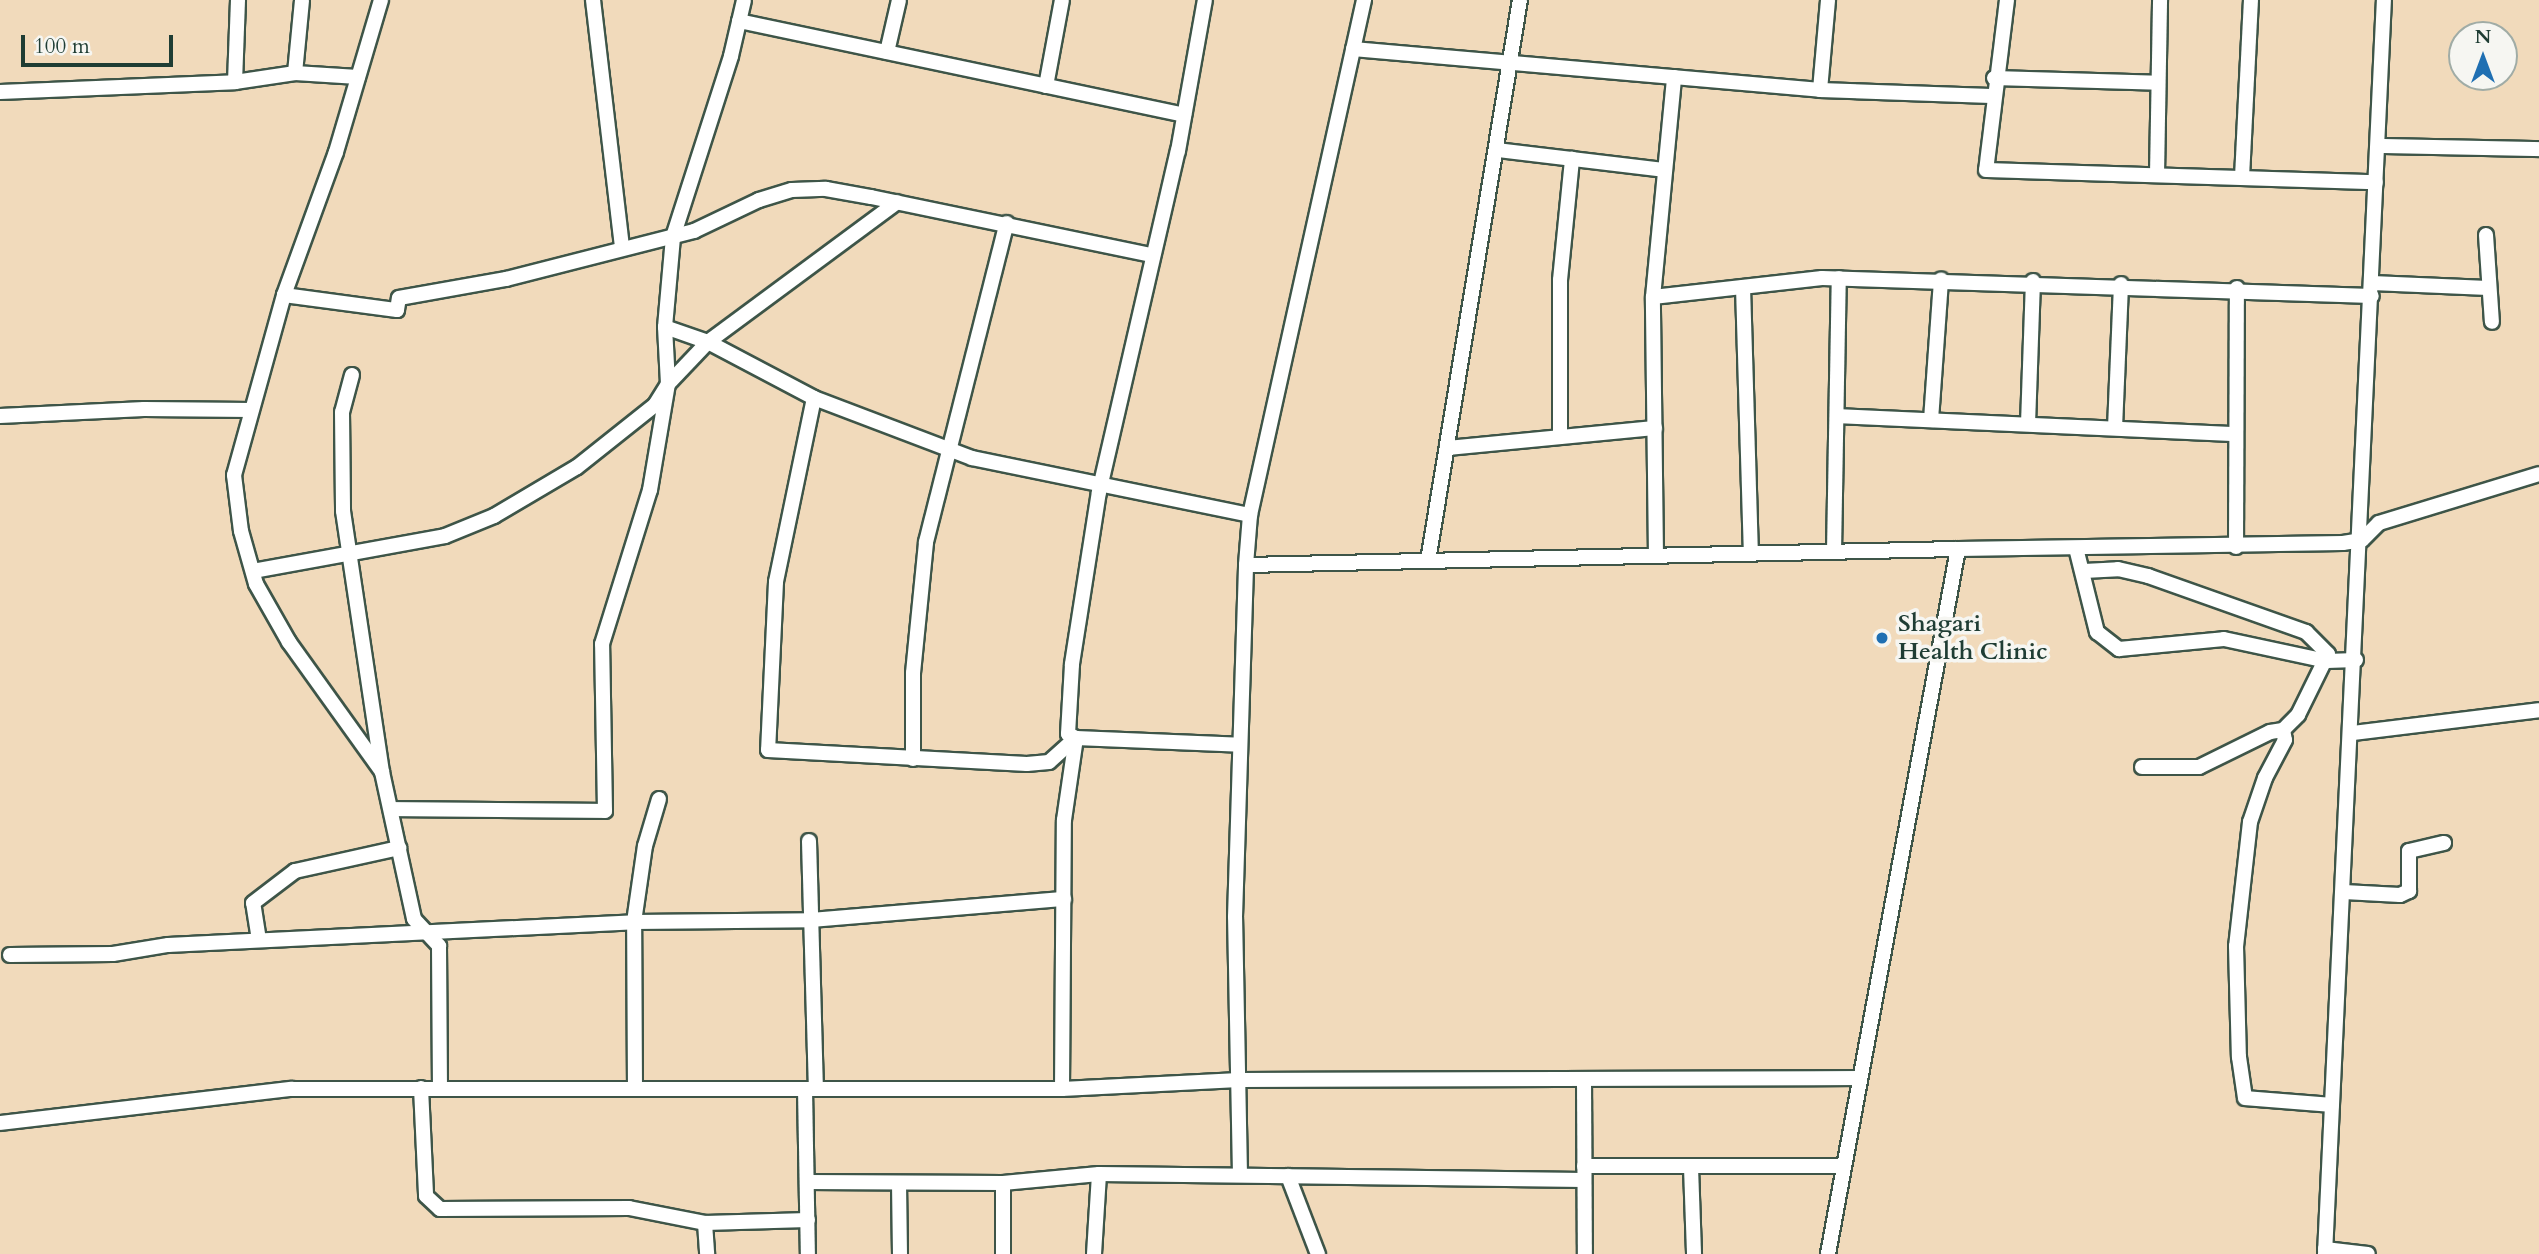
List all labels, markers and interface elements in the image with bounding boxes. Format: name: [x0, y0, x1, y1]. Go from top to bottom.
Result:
scale bar: [24, 21, 177, 65]
north arrow: [2448, 21, 2518, 91]
text: N: [2475, 24, 2491, 50]
text: 100 m: [34, 32, 90, 61]
place label: Shagari Health Clinic: [1898, 610, 2048, 666]
marker: Shagari Health Clinic: [1872, 628, 1892, 648]

